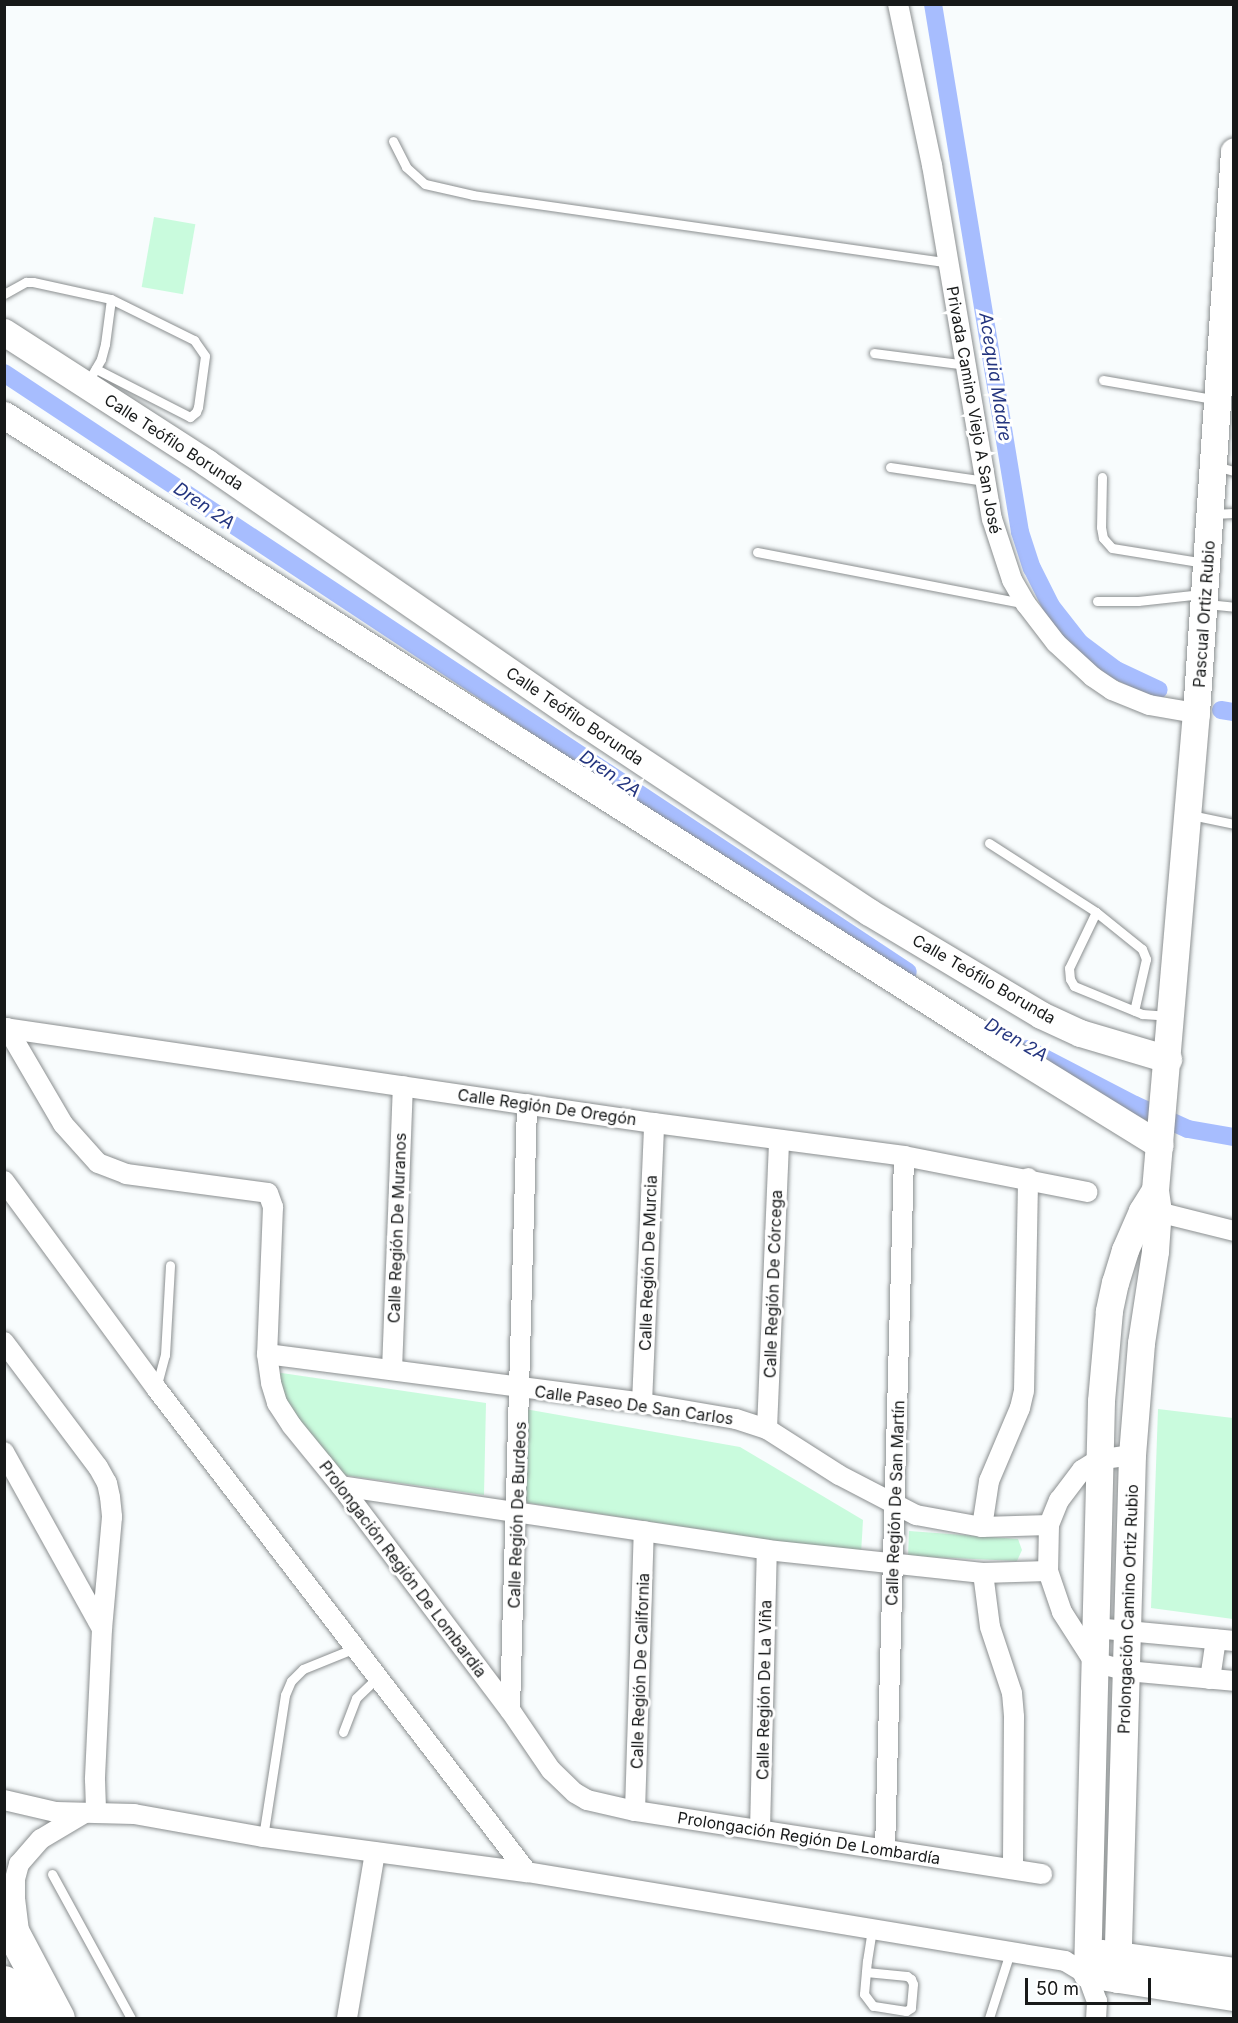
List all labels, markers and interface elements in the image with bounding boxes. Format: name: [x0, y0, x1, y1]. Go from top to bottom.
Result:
street label: Privada Camino Viejo A San José: [943, 285, 1005, 535]
water label: Acequia Madre: [974, 311, 1016, 443]
street label: Calle Teófilo Borunda: [101, 390, 247, 494]
water label: Dren 2A: [169, 478, 239, 534]
street label: Pascual Ortiz Rubio: [1189, 540, 1219, 688]
street label: Calle Teófilo Borunda: [503, 663, 647, 769]
water label: Dren 2A: [575, 746, 645, 802]
street label: Calle Teófilo Borunda: [909, 930, 1059, 1028]
water label: Dren 2A: [981, 1013, 1051, 1067]
street label: Calle Región De Oregón: [456, 1085, 638, 1129]
street label: Calle Región De Muranos: [384, 1132, 410, 1324]
street label: Calle Región De Murcia: [635, 1175, 661, 1351]
street label: Calle Región De Córcega: [760, 1189, 786, 1379]
street label: Calle Paseo De San Carlos: [533, 1382, 735, 1428]
street label: Calle Región De San Martín: [882, 1400, 908, 1606]
street label: Calle Región De Burdeos: [504, 1421, 530, 1609]
street label: Prolongación Región De Lombardía: [315, 1457, 491, 1681]
street label: Prolongación Camino Ortiz Rubio: [1114, 1484, 1142, 1734]
street label: Calle Región De California: [627, 1573, 653, 1769]
street label: Calle Región De La Viña: [753, 1600, 775, 1780]
street label: Prolongación Región De Lombardía: [676, 1808, 942, 1868]
scale bar: [1028, 1966, 1154, 2004]
text: 50 m: [1036, 1978, 1079, 1999]

